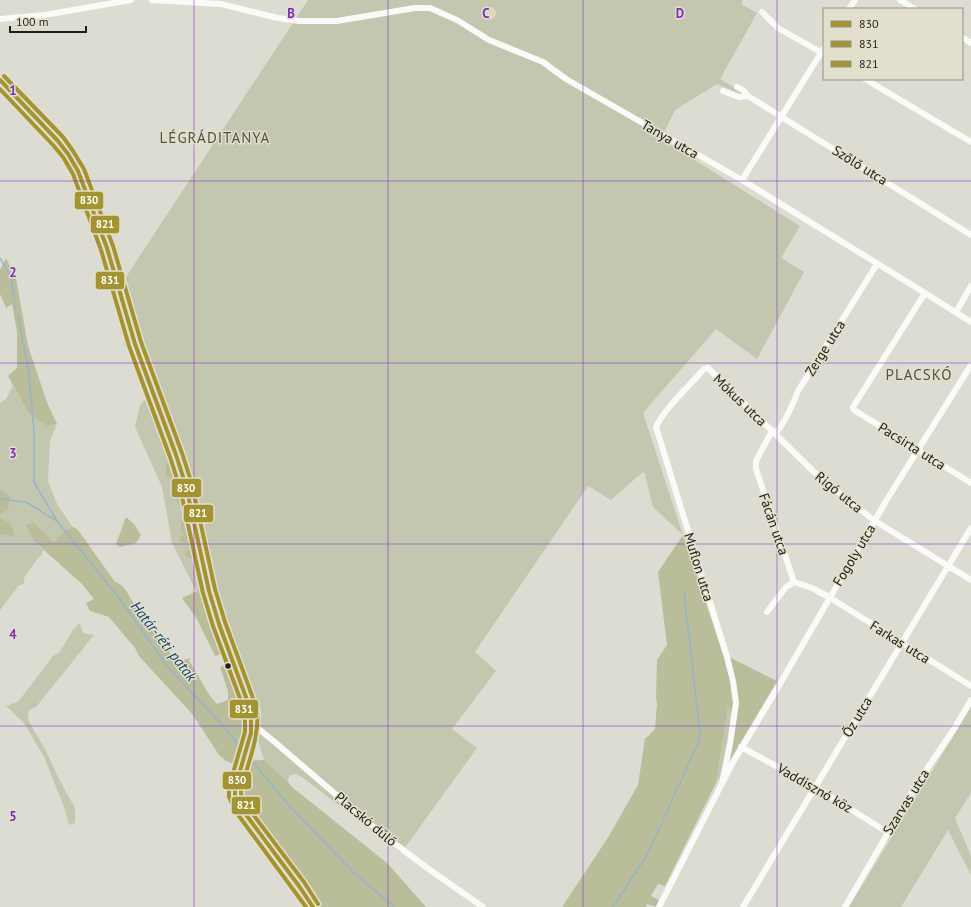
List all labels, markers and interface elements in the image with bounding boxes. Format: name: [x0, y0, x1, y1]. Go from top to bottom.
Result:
text: B: [287, 5, 295, 22]
text: C: [482, 5, 490, 22]
text: D: [676, 5, 684, 22]
scale bar: [10, 8, 86, 34]
legend: [823, 8, 963, 80]
text: 100 m: [16, 14, 49, 29]
text: 830: [859, 16, 879, 31]
text: 831: [859, 36, 879, 51]
text: 821: [859, 56, 879, 71]
text: 1: [9, 82, 17, 99]
street label: Tanya utca: [638, 115, 702, 163]
district label: LÉGRÁDITANYA: [160, 128, 270, 147]
street label: Szőlő utca: [829, 141, 891, 189]
line badge: 830: [74, 191, 104, 210]
text: 830: [80, 193, 98, 207]
line badge: 821: [90, 215, 120, 234]
text: 821: [96, 217, 114, 231]
text: 2: [9, 264, 17, 281]
line badge: 831: [95, 271, 125, 290]
text: 831: [101, 273, 119, 287]
street label: Zerge utca: [801, 317, 849, 379]
district label: PLACSKÓ: [886, 365, 952, 384]
street label: Mókus utca: [709, 370, 771, 430]
street label: Pacsirta utca: [875, 418, 949, 474]
text: 3: [9, 445, 17, 462]
street label: Rigó utca: [811, 467, 867, 517]
line badge: 830: [171, 478, 202, 498]
text: 830: [177, 481, 195, 495]
street label: Fácán utca: [755, 491, 793, 557]
line badge: 821: [183, 504, 214, 523]
text: 821: [189, 506, 207, 520]
street label: Fogoly utca: [829, 521, 880, 589]
street label: Muflon utca: [680, 530, 718, 604]
water label: Határ-réti patak: [127, 597, 202, 686]
street label: Farkas utca: [867, 616, 933, 668]
text: 4: [9, 626, 17, 643]
unlabelled marker: [223, 661, 233, 671]
street label: Őz utca: [838, 693, 876, 741]
line badge: 831: [229, 699, 259, 719]
text: 831: [235, 702, 253, 716]
street label: Vaddisznó köz: [773, 759, 856, 817]
street label: Szarvas utca: [879, 766, 933, 838]
line badge: 830: [222, 771, 252, 790]
text: 830: [228, 773, 246, 787]
street label: Placskó dűlő: [331, 788, 401, 850]
line badge: 821: [231, 796, 261, 815]
text: 821: [237, 798, 255, 812]
text: 5: [9, 808, 17, 825]

